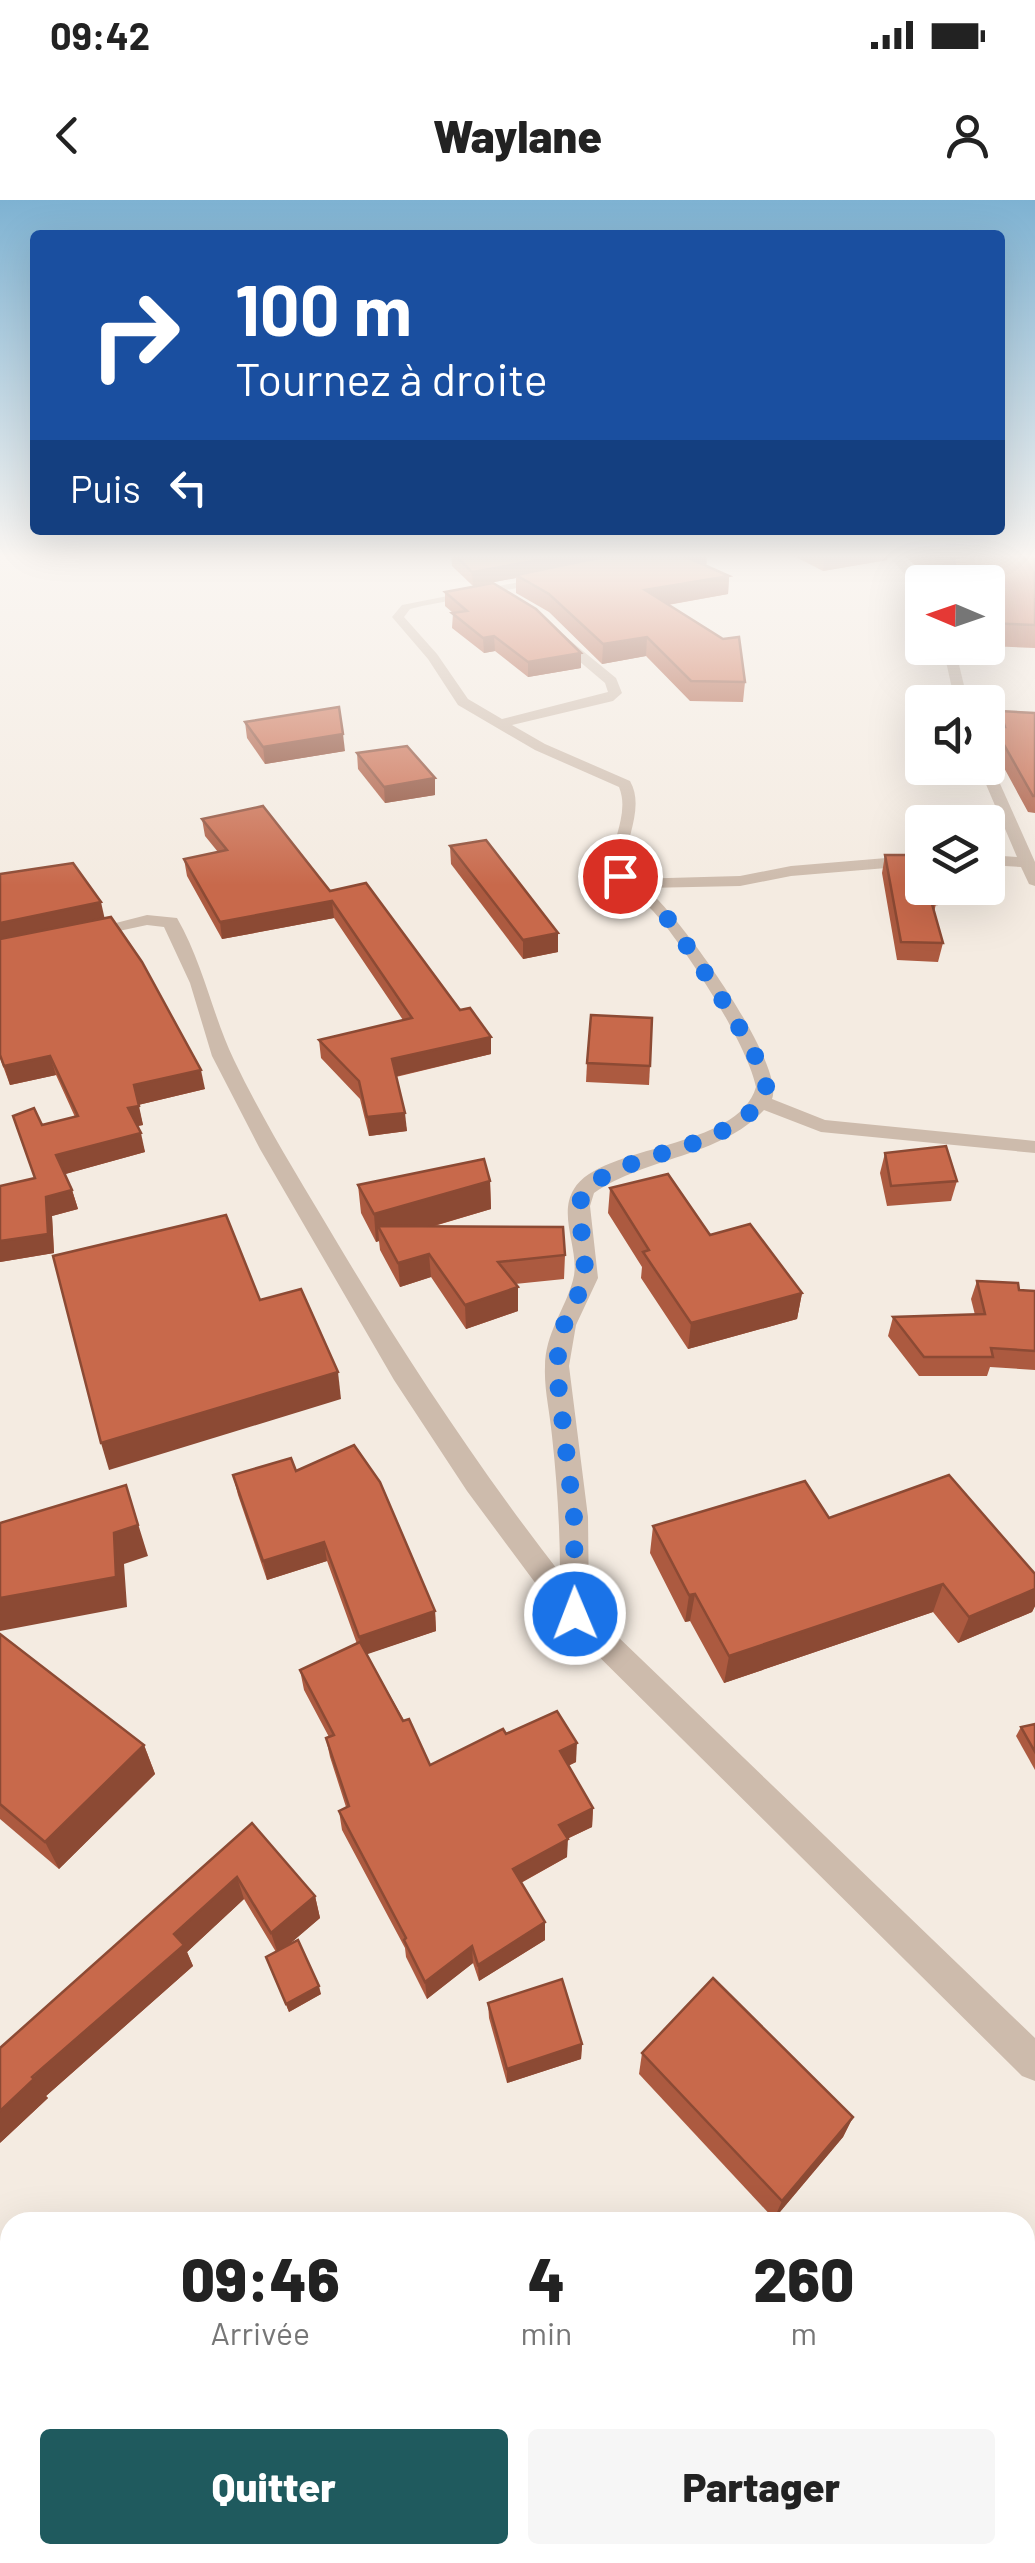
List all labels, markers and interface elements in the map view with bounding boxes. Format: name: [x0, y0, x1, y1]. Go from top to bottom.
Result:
text: 09:42: [50, 12, 150, 58]
icon: back: [40, 108, 95, 163]
text: Waylane: [433, 108, 602, 162]
icon: person: [940, 108, 995, 163]
text: 100 m: [235, 266, 412, 350]
icon: right: [70, 270, 200, 400]
text: Tournez à droite: [235, 351, 548, 405]
icon: left: [161, 460, 216, 515]
text: Puis: [70, 465, 141, 511]
north arrow: [905, 565, 1005, 665]
map controls: [905, 565, 1005, 905]
button: sound: [905, 685, 1005, 785]
button: layers: [905, 805, 1005, 905]
pin: [578, 834, 663, 919]
icon: arrive: [593, 849, 648, 904]
position arrow: [523, 1562, 627, 1666]
text: 09:46: [181, 2242, 340, 2314]
text: 4: [528, 2242, 565, 2314]
text: 260: [753, 2242, 854, 2314]
text: Arrivée: [210, 2313, 310, 2351]
text: min: [520, 2313, 572, 2351]
text: m: [790, 2313, 817, 2351]
button: Quitter: [40, 2429, 508, 2544]
button: Partager: [528, 2429, 995, 2544]

